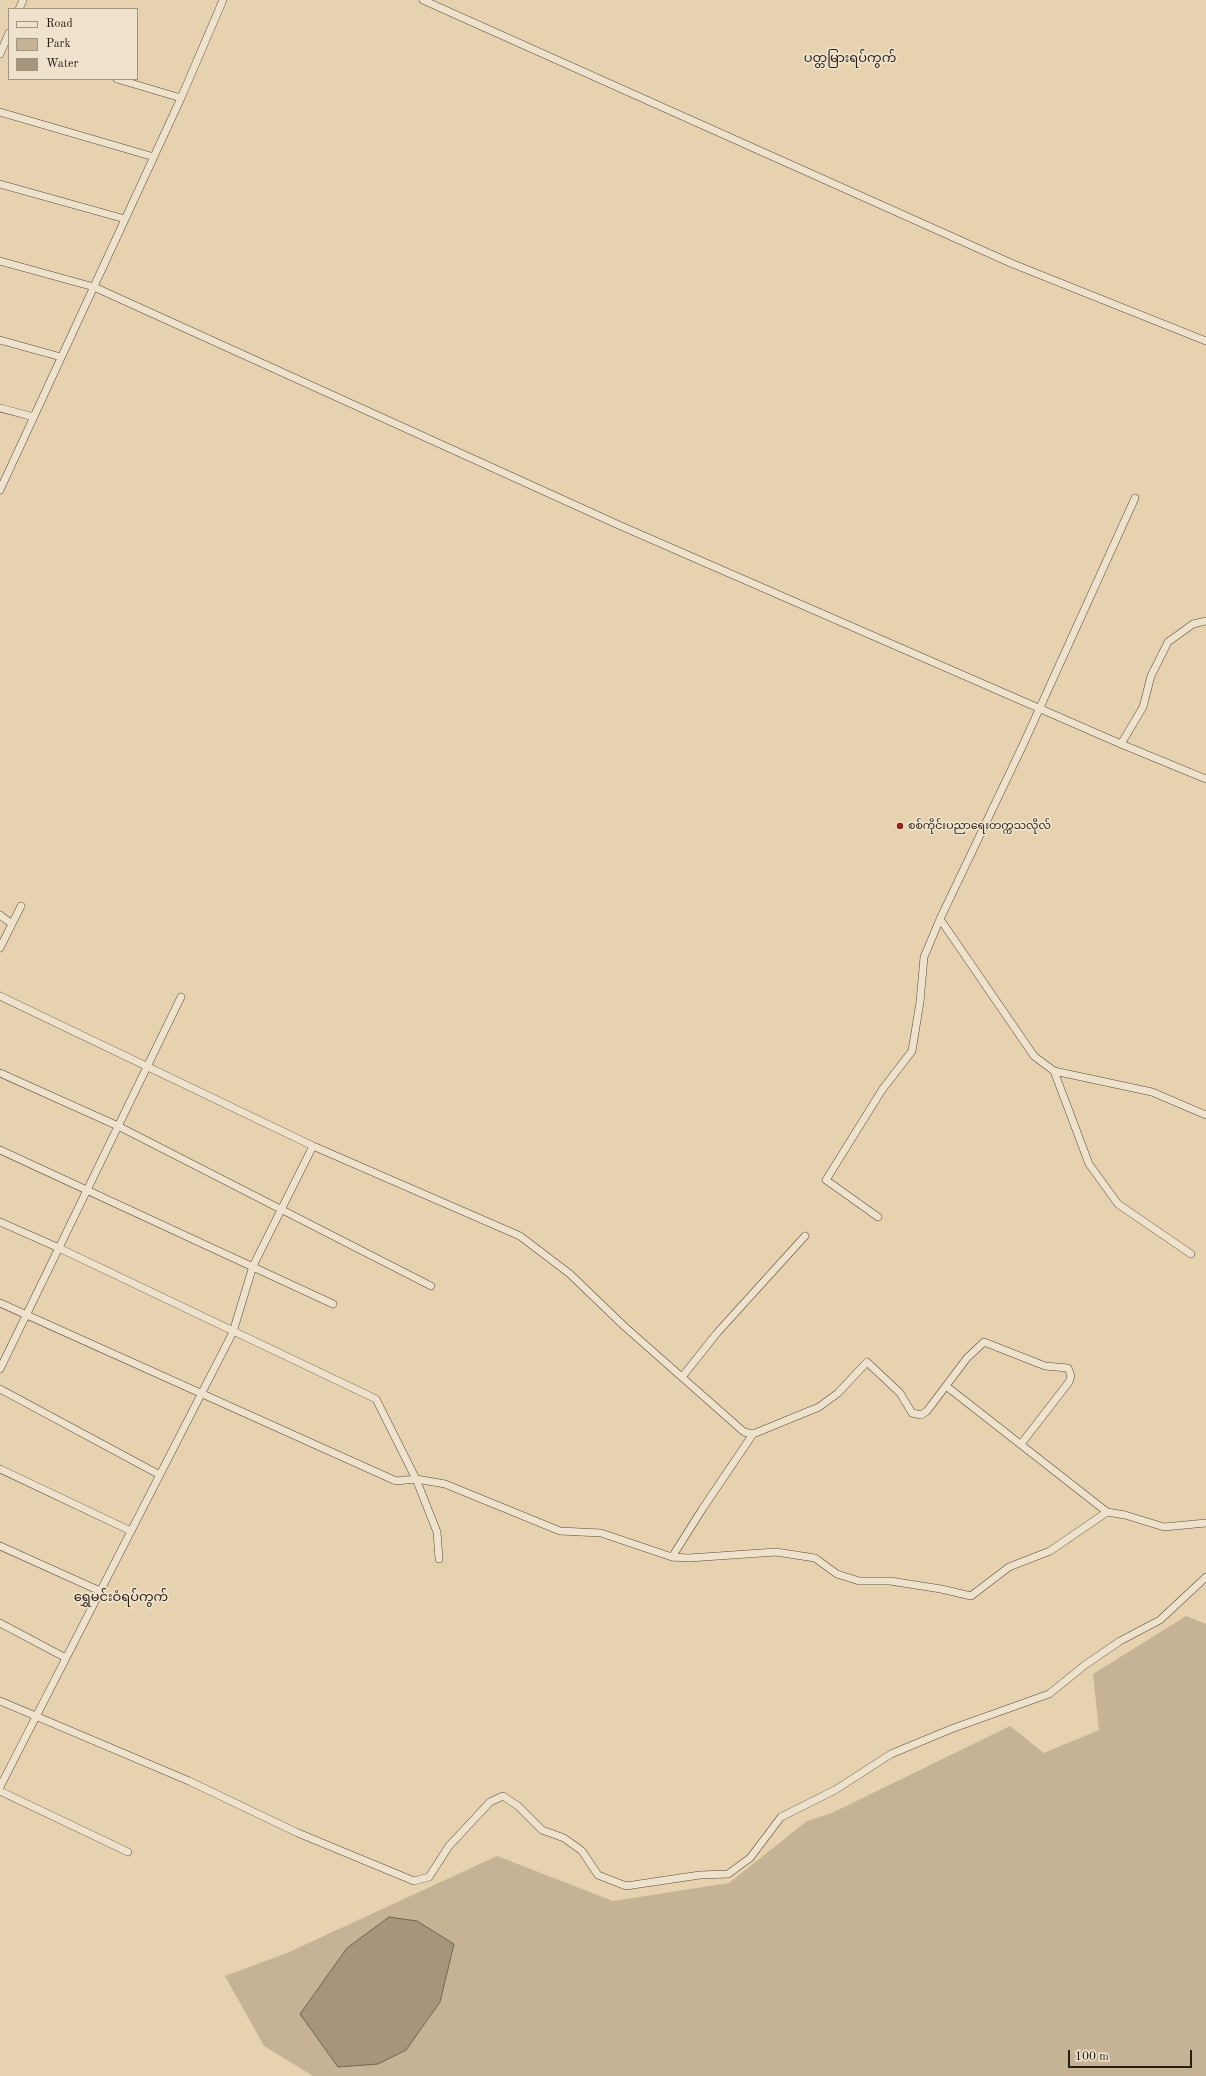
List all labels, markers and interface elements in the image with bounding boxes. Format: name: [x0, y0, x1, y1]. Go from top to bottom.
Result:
legend: [8, 8, 138, 80]
text: Road: [46, 18, 73, 30]
text: Park: [46, 38, 71, 50]
district label: ပတ္တမြားရပ်ကွက်: [804, 51, 896, 67]
text: Water: [46, 58, 78, 70]
place label: စစ်ကိုင်းပညာရေးတက္ကသလိုလ်: [908, 819, 1051, 833]
marker: စစ်ကိုင်းပညာရေးတက္ကသလိုလ်: [895, 821, 905, 831]
district label: ရွှေမင်းဝံရပ်ကွက်: [74, 1590, 168, 1606]
scale bar: [1070, 2042, 1194, 2068]
text: 100 m: [1075, 2051, 1109, 2063]

